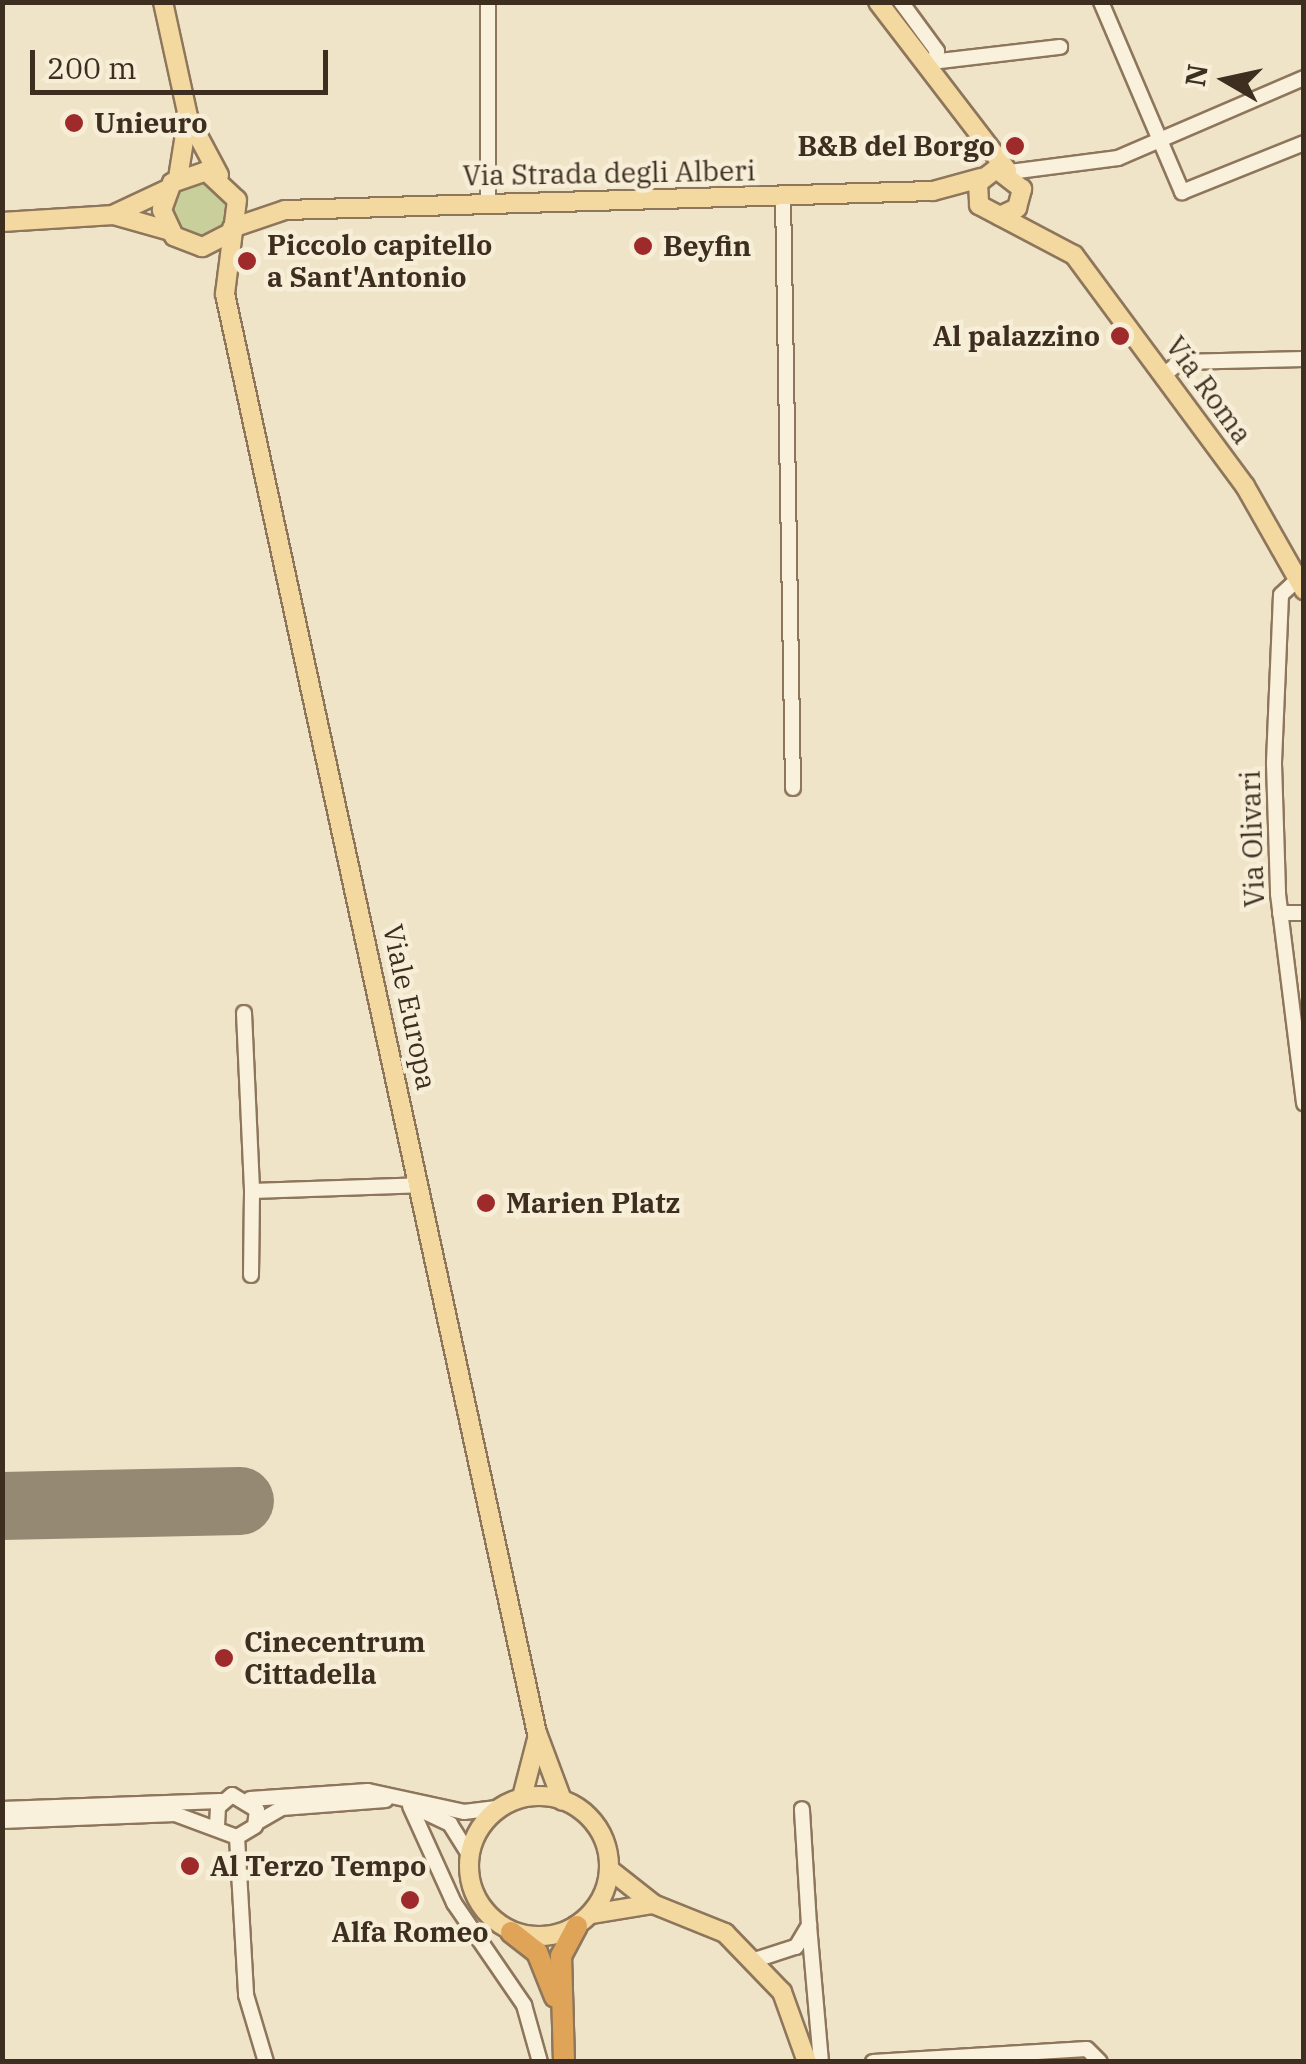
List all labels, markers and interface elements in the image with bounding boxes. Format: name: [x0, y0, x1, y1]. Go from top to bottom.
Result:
scale bar: [35, 30, 332, 92]
north arrow: [1176, 30, 1276, 130]
text: 200 m: [47, 48, 137, 87]
text: N: [1176, 61, 1216, 89]
place label: Unieuro: [94, 106, 208, 140]
marker: Unieuro: [63, 112, 85, 134]
place label: B&B del Borgo: [798, 129, 995, 163]
marker: B&B del Borgo: [1004, 135, 1026, 157]
street label: Via Strada degli Alberi: [462, 154, 756, 192]
place label: Piccolo capitello a Sant'Antonio: [267, 228, 492, 294]
place label: Beyfin: [663, 229, 751, 263]
marker: Beyfin: [632, 235, 654, 257]
marker: Piccolo capitello a Sant'Antonio: [236, 250, 258, 272]
place label: Al palazzino: [933, 319, 1100, 353]
marker: Al palazzino: [1109, 325, 1131, 347]
street label: Via Roma: [1159, 330, 1259, 450]
street label: Via Olivari: [1233, 770, 1271, 908]
street label: Viale Europa: [376, 921, 444, 1093]
place label: Marien Platz: [506, 1186, 680, 1220]
marker: Marien Platz: [475, 1192, 497, 1214]
place label: Cinecentrum Cittadella: [244, 1625, 425, 1691]
marker: Cinecentrum Cittadella: [213, 1647, 235, 1669]
place label: Al Terzo Tempo: [210, 1849, 426, 1883]
marker: Al Terzo Tempo: [179, 1855, 201, 1877]
marker: Alfa Romeo: [399, 1889, 421, 1911]
place label: Alfa Romeo: [331, 1915, 489, 1949]

